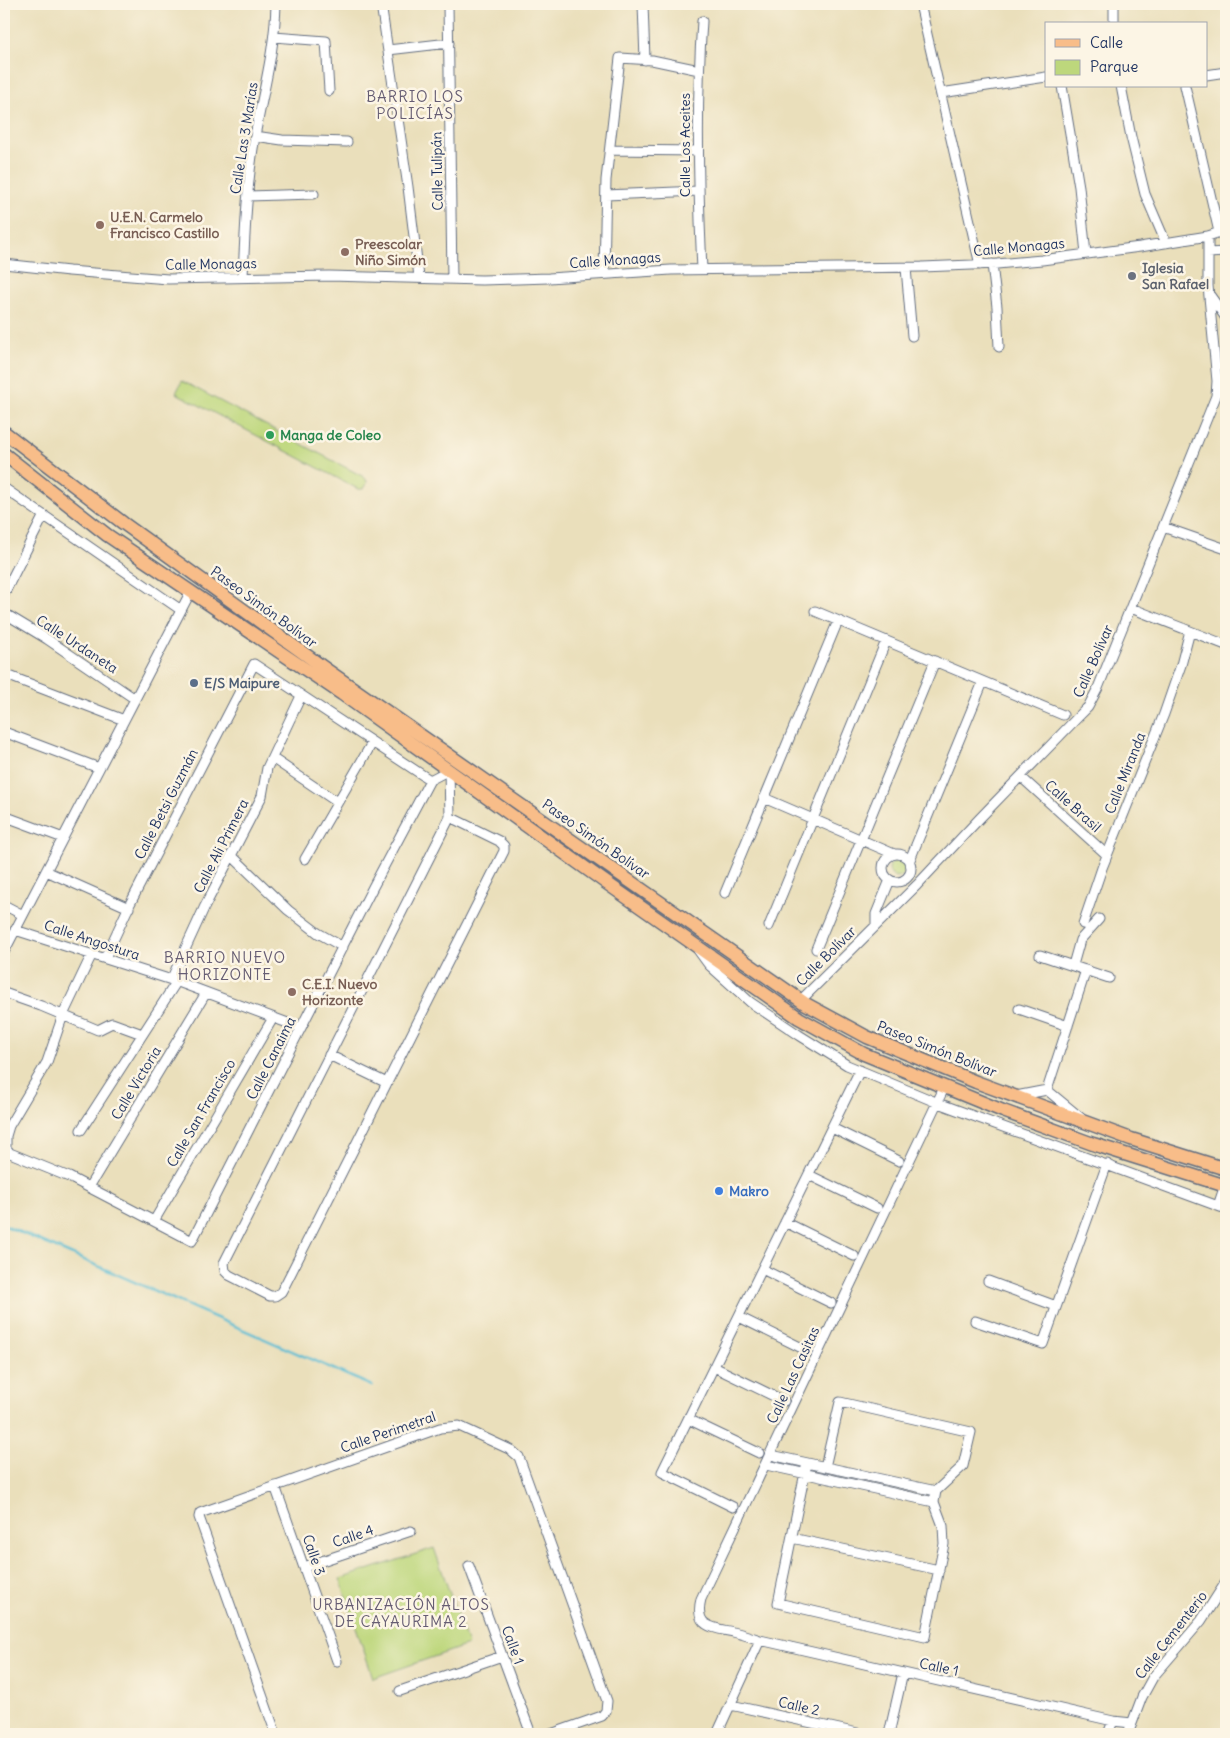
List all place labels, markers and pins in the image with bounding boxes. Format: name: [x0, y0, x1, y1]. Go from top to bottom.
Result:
place label: U.E.N. Carmelo Francisco Castillo: [110, 208, 219, 242]
marker: U.E.N. Carmelo Francisco Castillo: [94, 219, 106, 231]
place label: Preescolar Niño Simón: [355, 235, 426, 269]
marker: Preescolar Niño Simón: [339, 246, 351, 258]
place label: Iglesia San Rafael: [1142, 259, 1209, 293]
marker: Iglesia San Rafael: [1126, 270, 1138, 282]
place label: Manga de Coleo: [280, 426, 381, 444]
marker: Manga de Coleo: [264, 429, 276, 441]
place label: E/S Maipure: [204, 674, 280, 692]
marker: E/S Maipure: [188, 677, 200, 689]
place label: C.E.I. Nuevo Horizonte: [302, 975, 378, 1009]
marker: C.E.I. Nuevo Horizonte: [286, 986, 298, 998]
place label: Makro: [729, 1182, 769, 1200]
marker: Makro: [713, 1185, 725, 1197]

